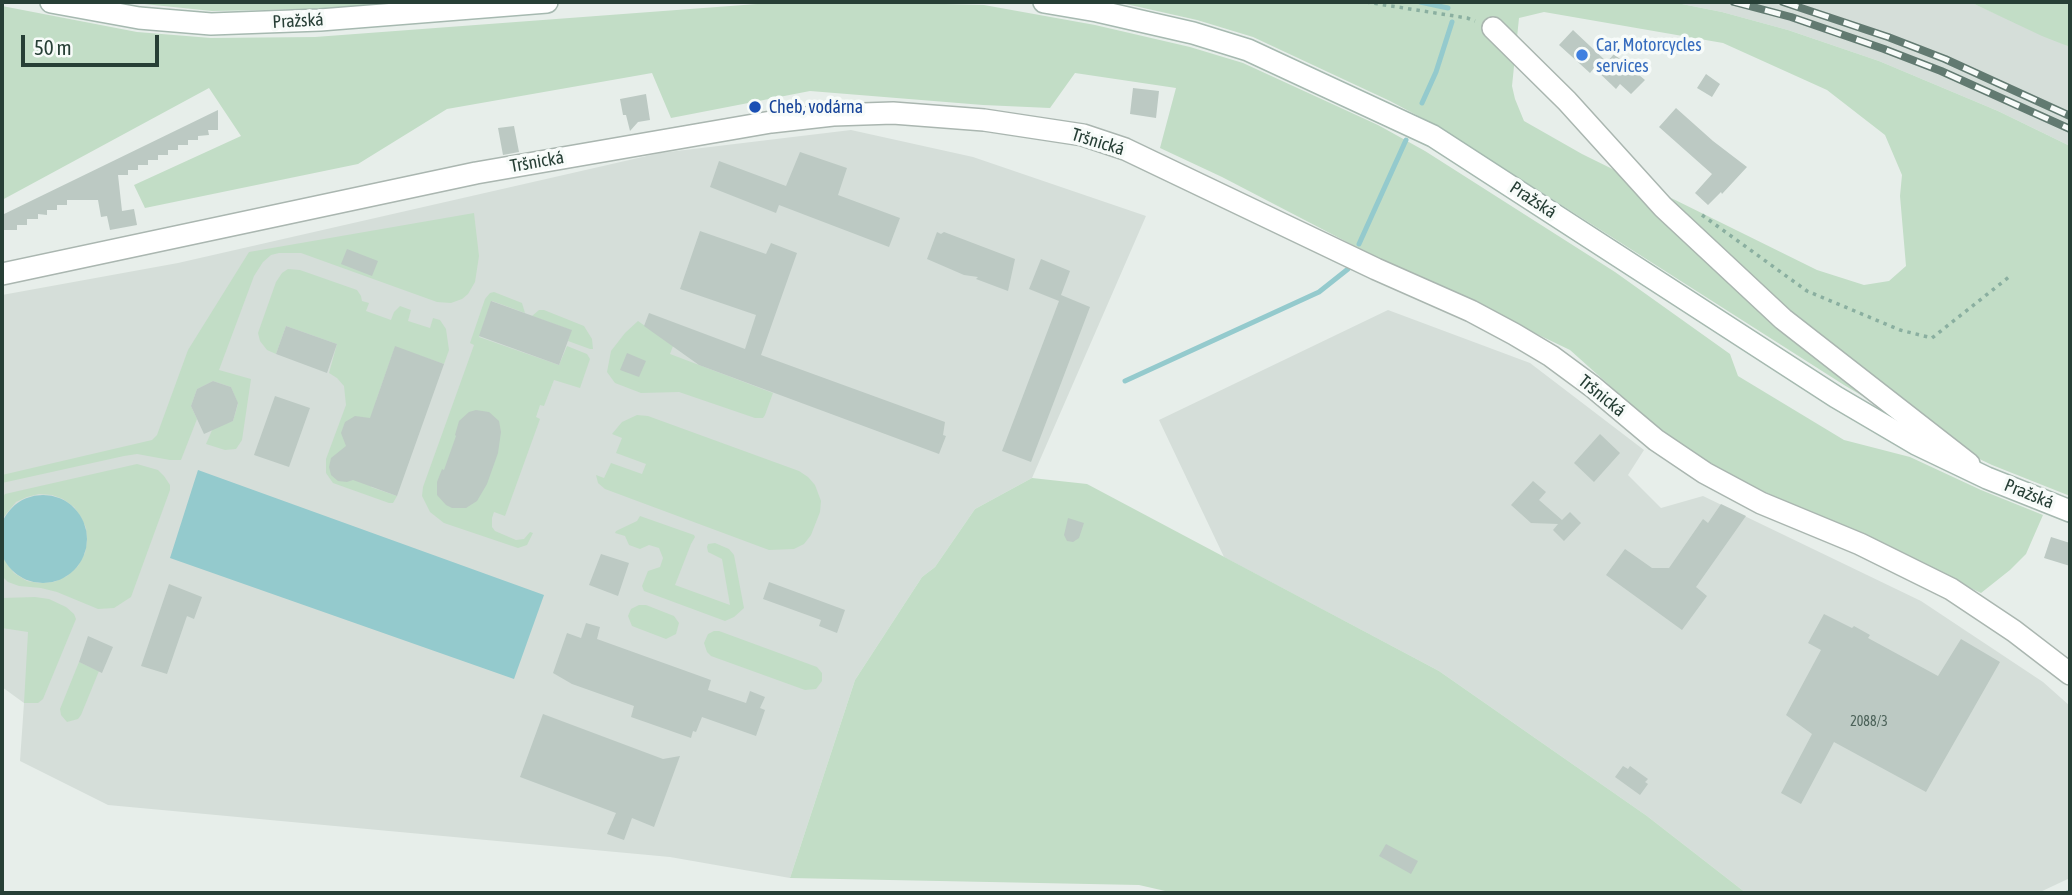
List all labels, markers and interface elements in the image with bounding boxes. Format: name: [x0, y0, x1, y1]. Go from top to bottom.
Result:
street label: Pražská: [272, 9, 324, 33]
scale bar: [24, 21, 163, 65]
place label: Car, Motorcycles services: [1596, 34, 1702, 76]
text: 50 m: [34, 35, 72, 59]
marker: Car, Motorcycles services: [1574, 47, 1590, 63]
place label: Cheb, vodárna: [769, 96, 863, 118]
marker: Cheb, vodárna: [747, 99, 763, 115]
street label: Tršnická: [1069, 124, 1127, 160]
street label: Tršnická: [508, 147, 566, 177]
street label: Pražská: [1506, 177, 1560, 223]
street label: Tršnická: [1574, 371, 1630, 421]
street label: Pražská: [2001, 474, 2057, 514]
house number: 2088/3: [1850, 714, 1888, 730]

